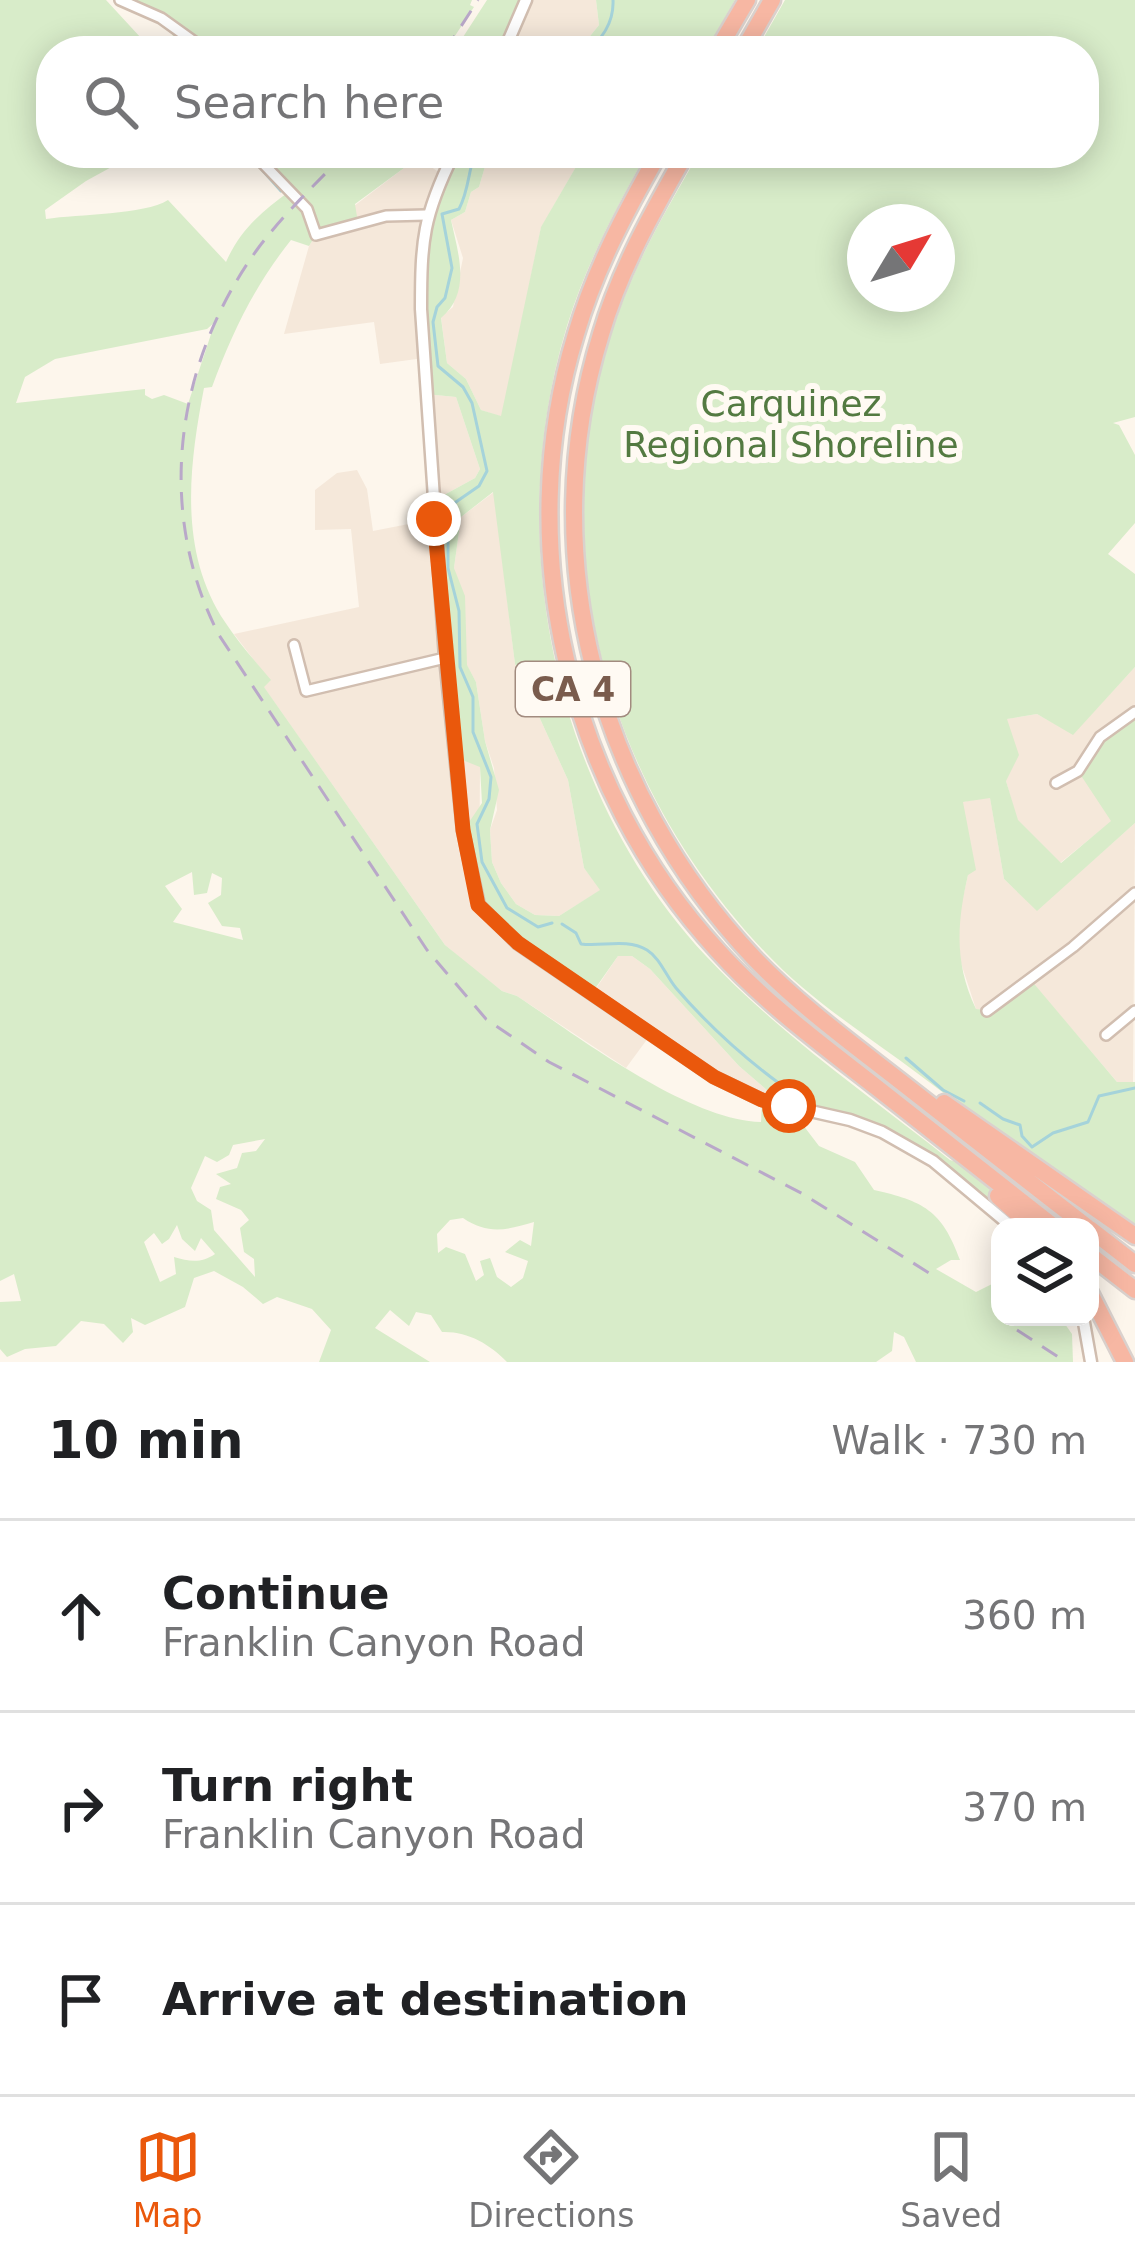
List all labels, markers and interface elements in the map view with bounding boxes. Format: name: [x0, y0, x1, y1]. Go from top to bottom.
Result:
search box: [36, 36, 1099, 168]
icon: search: [78, 69, 144, 135]
text: Search here: [174, 76, 444, 129]
north arrow: [847, 204, 955, 312]
park label: Carquinez Regional Shoreline: [623, 383, 959, 465]
route end: [407, 492, 461, 546]
road number: CA 4: [516, 662, 630, 716]
route start: [762, 1079, 816, 1133]
map controls: [991, 1218, 1099, 1326]
button: layers: [991, 1218, 1099, 1326]
text: 10 min: [48, 1411, 244, 1470]
text: Walk · 730 m: [832, 1418, 1087, 1463]
text: Continue: [162, 1567, 390, 1620]
icon: ahead: [48, 1583, 114, 1649]
text: 360 m: [962, 1593, 1087, 1638]
text: Franklin Canyon Road: [162, 1620, 585, 1665]
text: Turn right: [162, 1759, 413, 1812]
icon: right: [48, 1775, 114, 1841]
text: 370 m: [962, 1785, 1087, 1830]
text: Franklin Canyon Road: [162, 1812, 585, 1857]
icon: arrive: [48, 1967, 114, 2033]
text: Arrive at destination: [162, 1973, 688, 2026]
tab: Map: [133, 2124, 203, 2235]
tab: Directions: [468, 2124, 634, 2235]
tab: Saved: [900, 2124, 1002, 2235]

